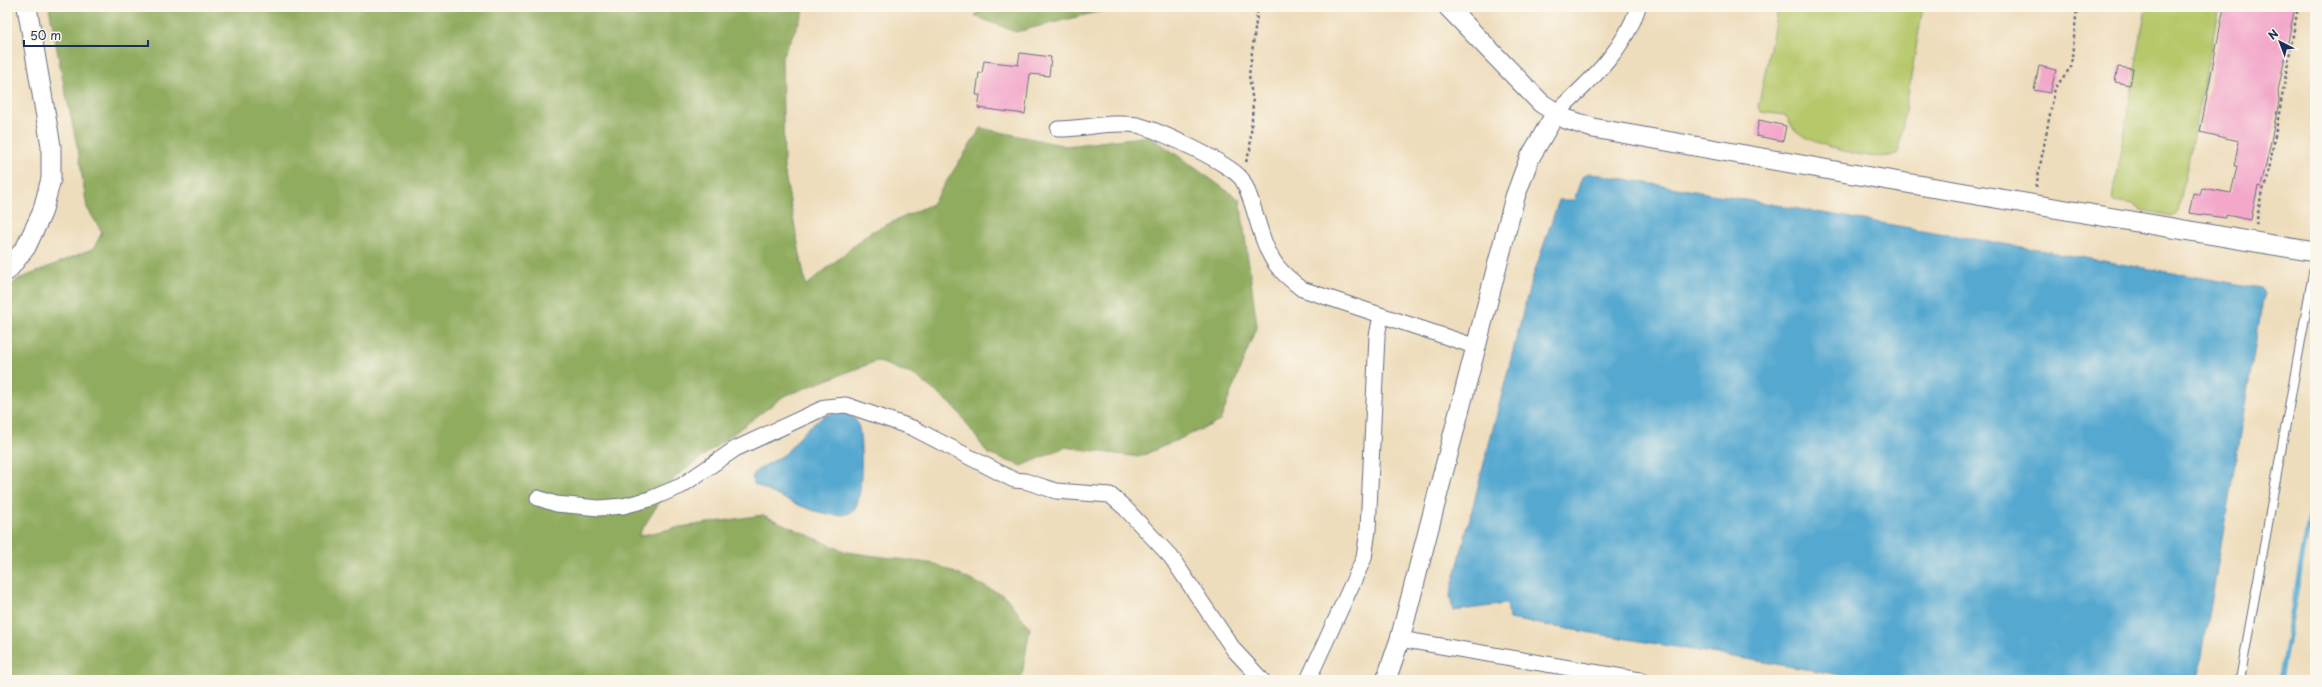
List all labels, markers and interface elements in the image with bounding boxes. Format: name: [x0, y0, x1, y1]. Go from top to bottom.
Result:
scale bar: [24, 22, 148, 48]
north arrow: [2260, 22, 2300, 62]
text: N: [2264, 25, 2282, 43]
text: 50 m: [30, 26, 61, 44]

